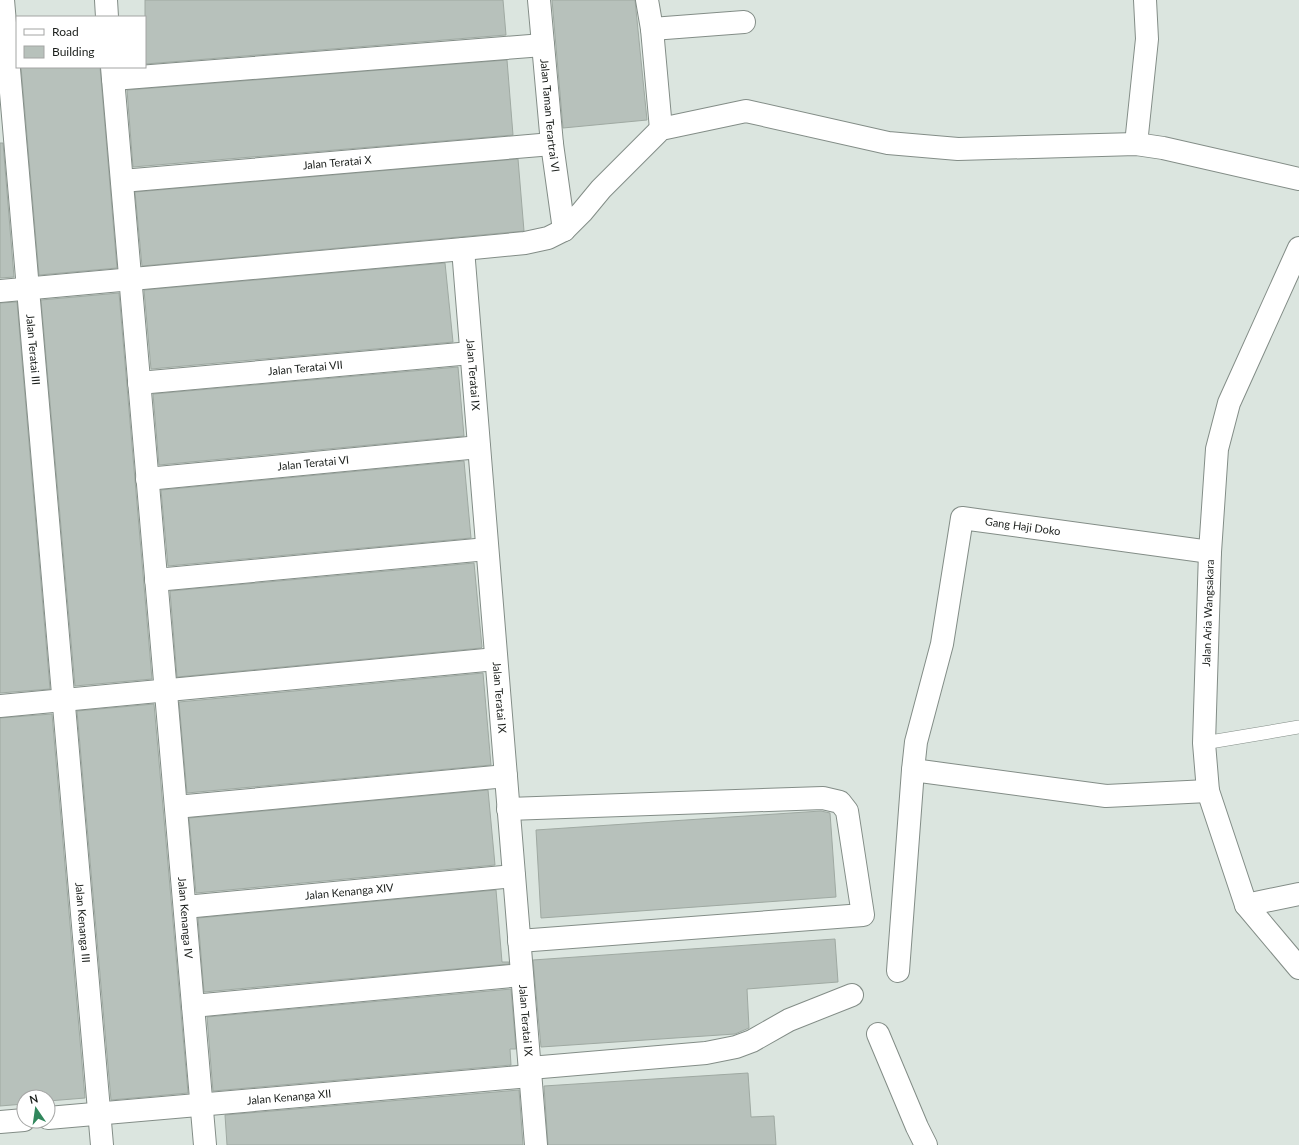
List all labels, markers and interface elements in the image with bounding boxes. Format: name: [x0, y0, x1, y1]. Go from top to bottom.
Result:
legend: [16, 16, 146, 68]
text: Road: [52, 24, 79, 39]
text: Building: [52, 44, 95, 59]
street label: Jalan Taman Terartrai VI: [538, 58, 563, 173]
street label: Jalan Teratai X: [302, 152, 373, 171]
street label: Jalan Teratai III: [24, 314, 43, 386]
street label: Jalan Teratai IX: [464, 338, 483, 412]
street label: Jalan Teratai VII: [267, 358, 343, 377]
street label: Jalan Teratai VI: [277, 453, 350, 472]
street label: Gang Haji Doko: [984, 514, 1061, 537]
street label: Jalan Aria Wangsakara: [1199, 559, 1216, 667]
street label: Jalan Teratai IX: [491, 661, 510, 735]
street label: Jalan Kenanga IV: [176, 876, 196, 960]
street label: Jalan Kenanga XIV: [304, 880, 395, 902]
street label: Jalan Kenanga III: [73, 882, 93, 963]
street label: Jalan Teratai IX: [517, 984, 536, 1058]
street label: Jalan Kenanga XII: [246, 1086, 332, 1107]
north arrow: [16, 1089, 56, 1129]
text: N: [28, 1091, 39, 1106]

